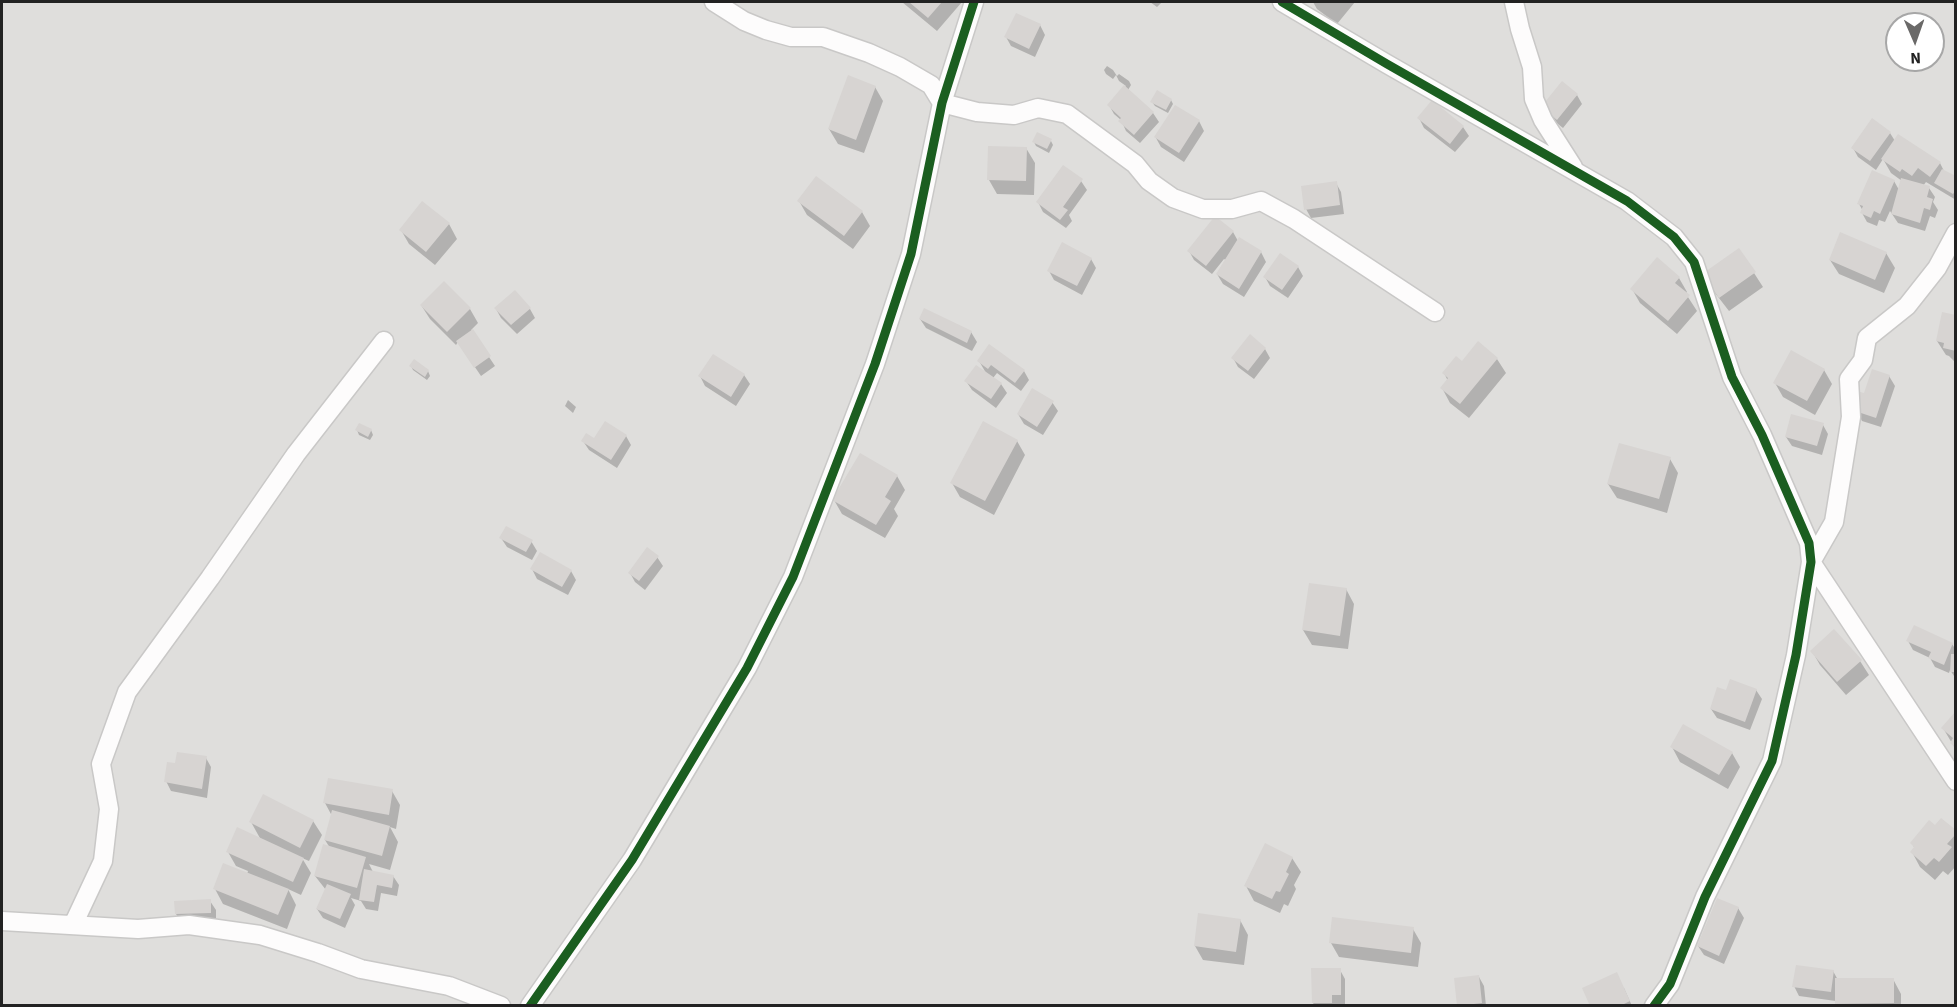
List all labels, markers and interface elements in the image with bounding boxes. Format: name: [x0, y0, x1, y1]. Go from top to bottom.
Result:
north arrow: [1885, 12, 1945, 72]
text: N: [1910, 47, 1921, 69]

